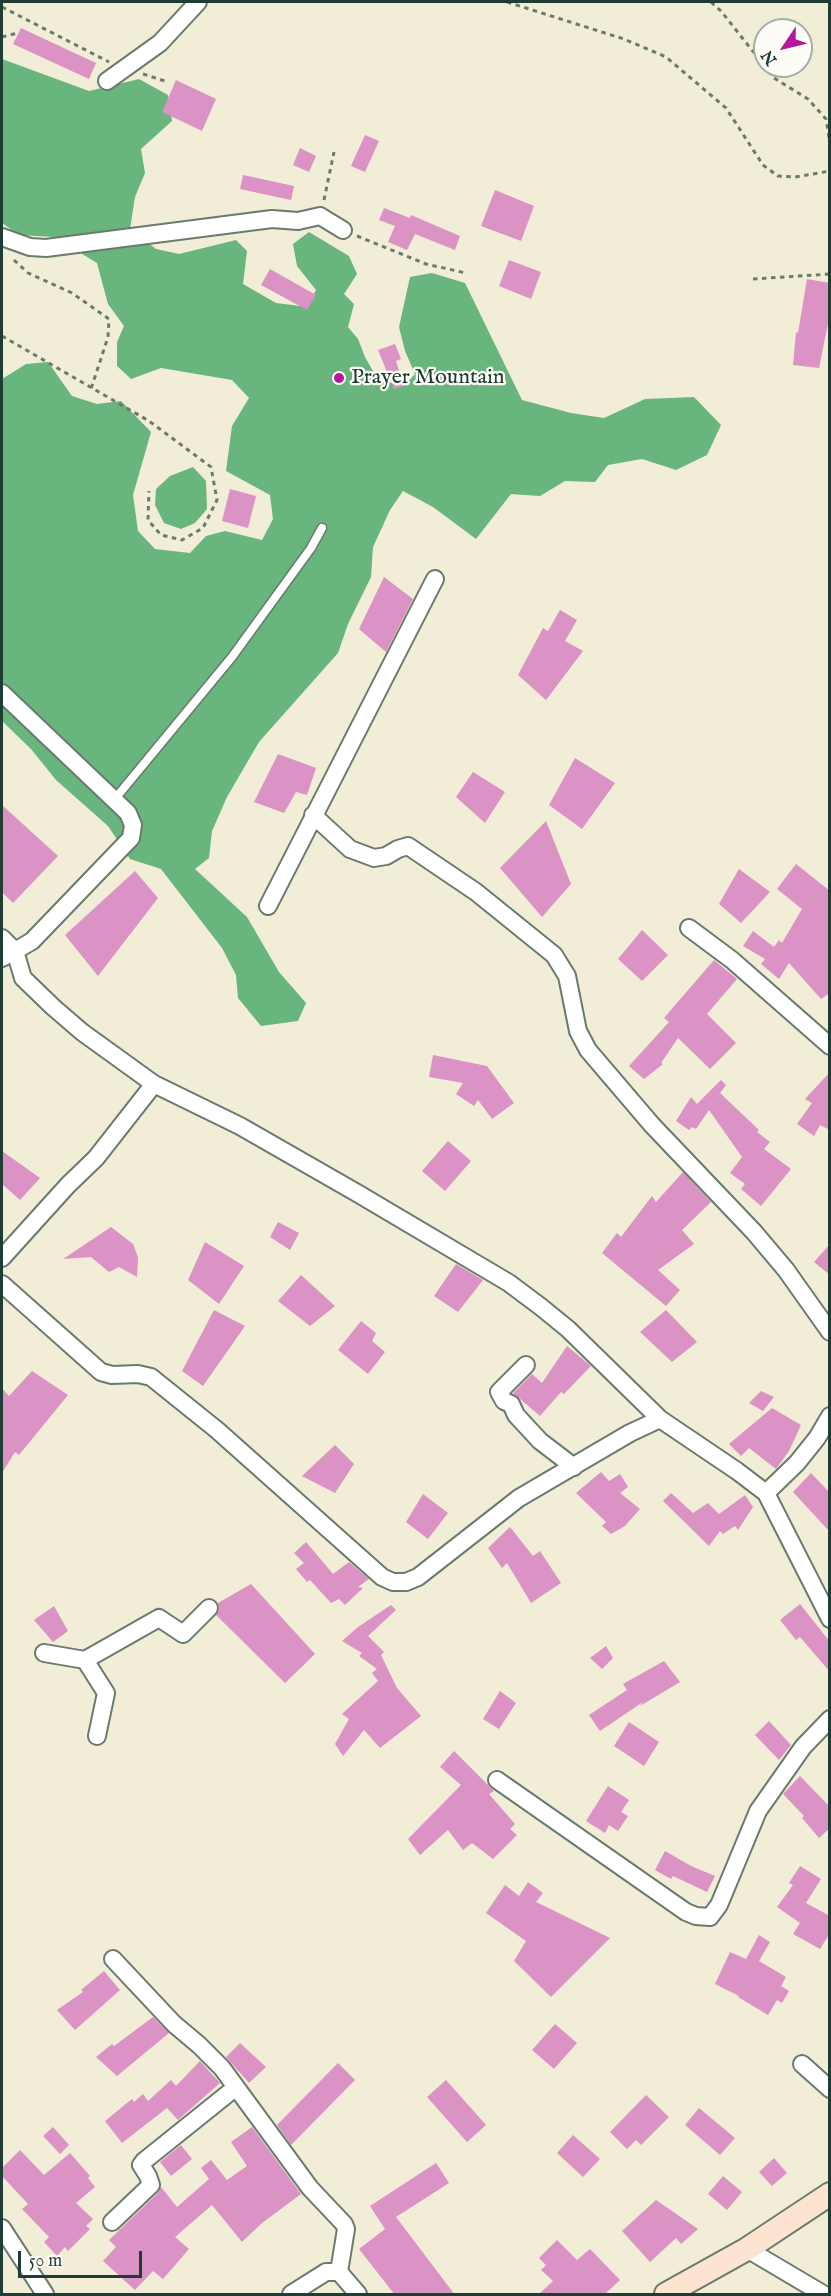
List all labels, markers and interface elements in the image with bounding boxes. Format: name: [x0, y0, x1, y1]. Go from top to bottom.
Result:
north arrow: [753, 18, 813, 78]
text: N: [758, 46, 782, 69]
place label: Prayer Mountain: [351, 365, 505, 391]
marker: Prayer Mountain: [332, 371, 346, 385]
scale bar: [21, 2239, 146, 2277]
text: 50 m: [29, 2250, 62, 2273]

